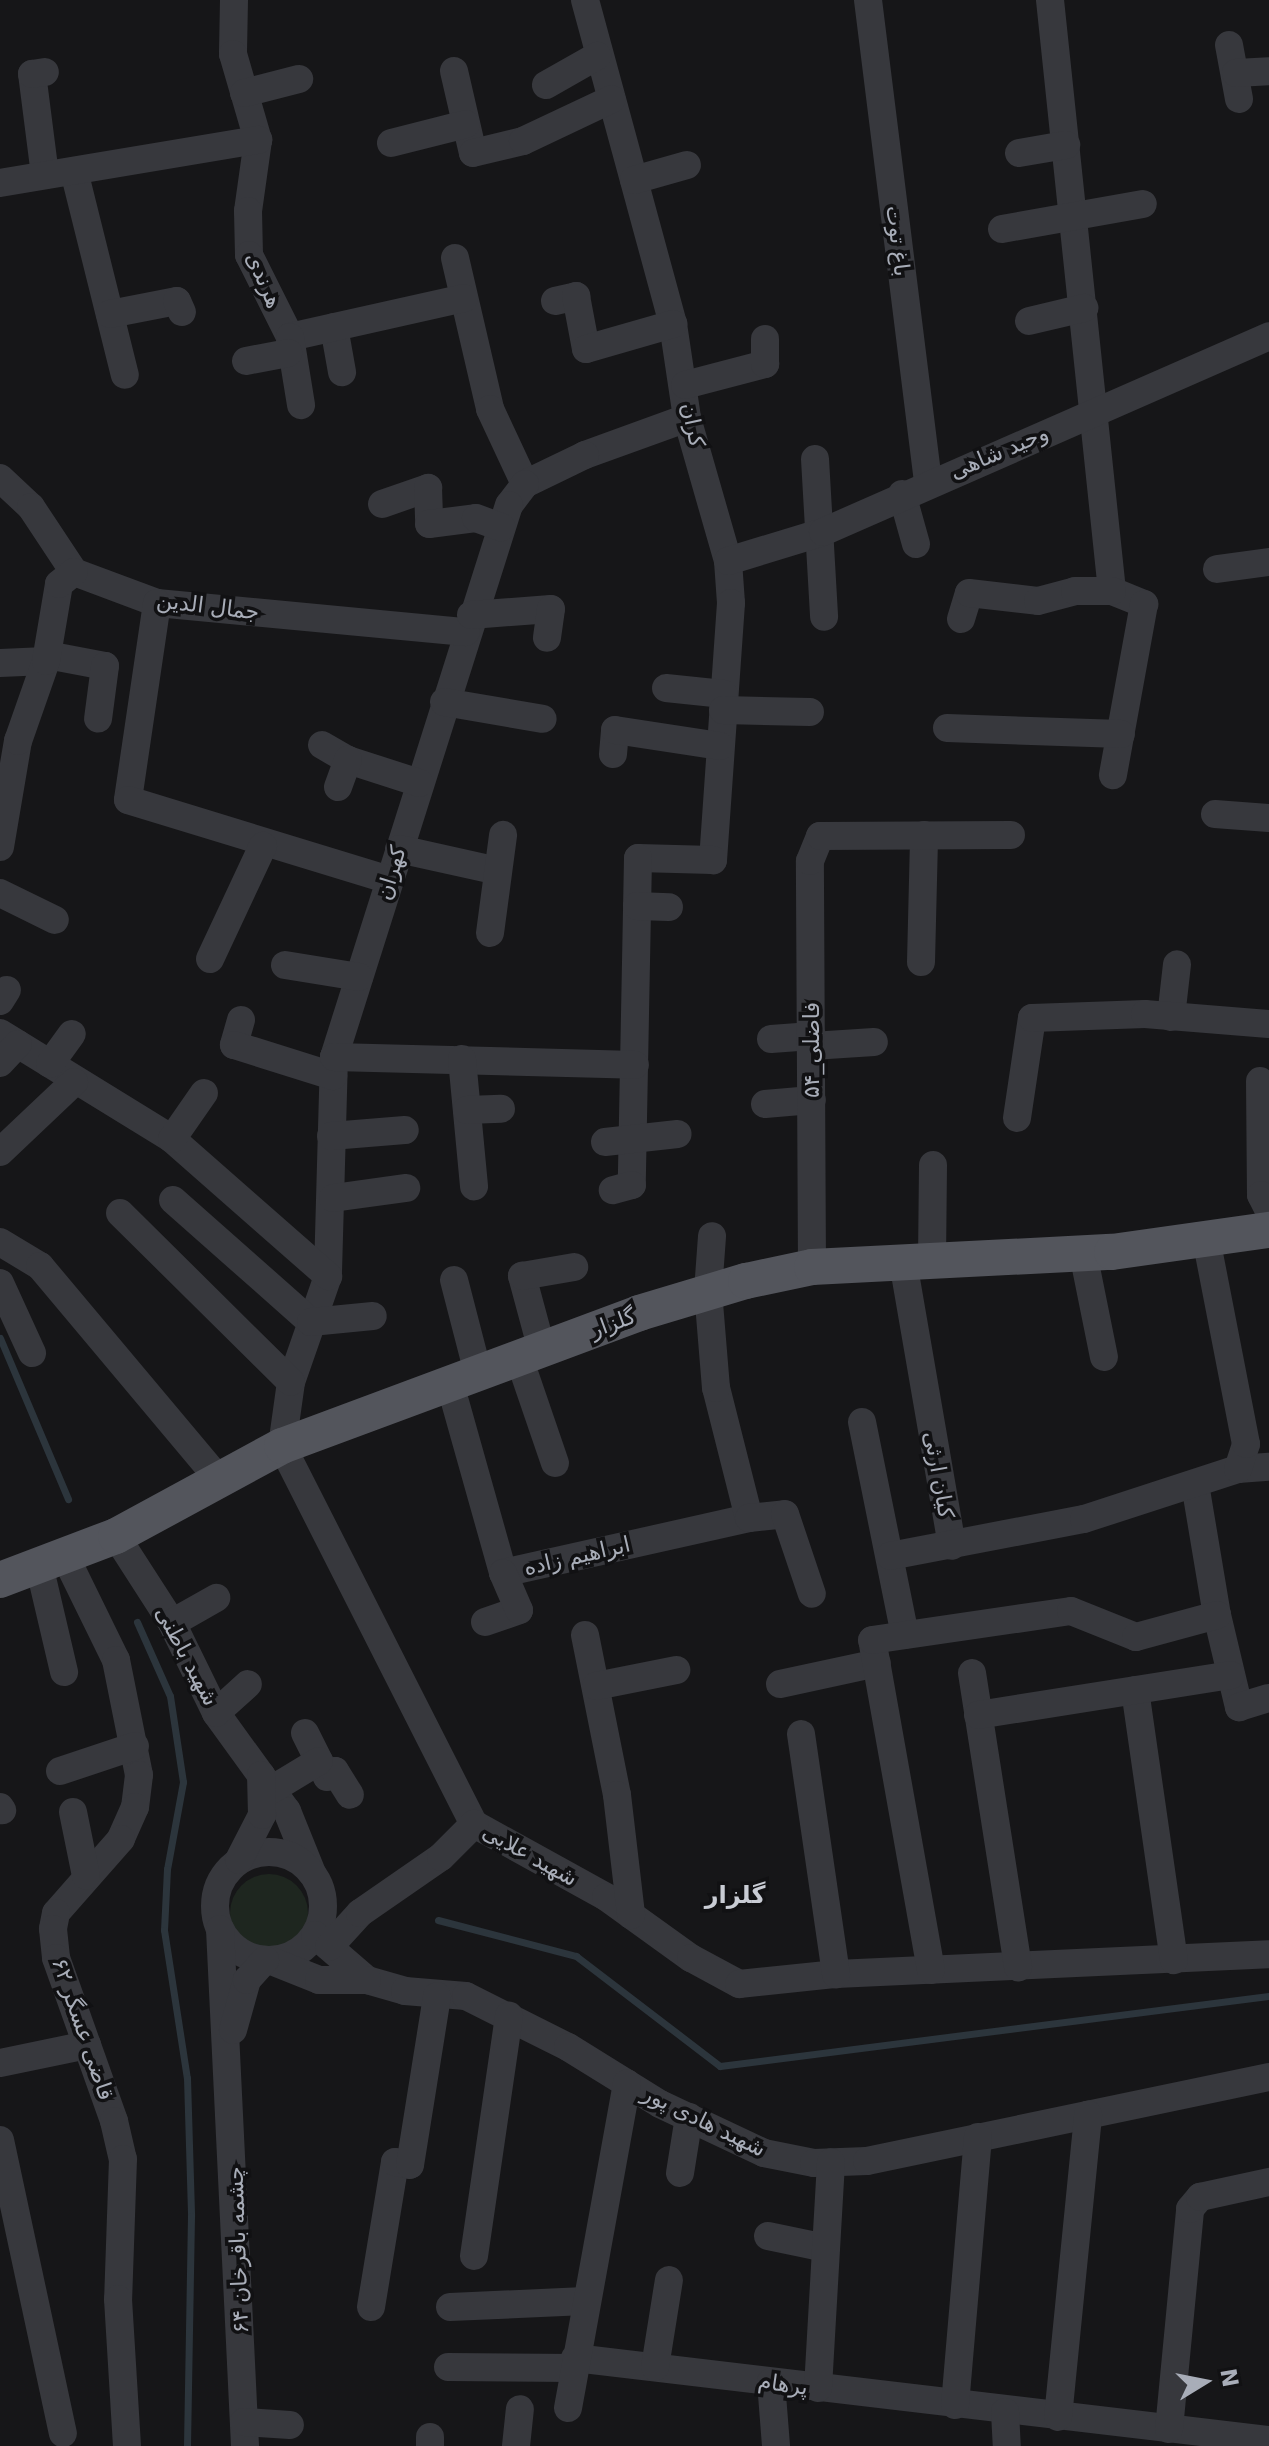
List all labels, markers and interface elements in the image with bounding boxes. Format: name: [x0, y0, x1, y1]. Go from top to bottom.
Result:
street label: باغ توت: [881, 204, 915, 278]
street label: هرندی: [240, 248, 288, 312]
street label: کران: [675, 400, 711, 450]
street label: وحید شاهی: [946, 419, 1052, 485]
street label: جمال الدین: [155, 587, 261, 625]
street label: کهران: [370, 843, 412, 903]
street label: ۵۴_فاضلی: [799, 1002, 825, 1098]
street label: گلزار: [587, 1303, 639, 1343]
street label: کیان ارثی: [918, 1429, 960, 1521]
street label: ابراهیم زاده: [521, 1531, 633, 1581]
street label: شهید باطنی: [150, 1602, 224, 1710]
street label: شهید علایی: [478, 1818, 582, 1892]
district label: گلزار: [705, 1882, 765, 1910]
street label: قاضی عسگر ۶۲: [46, 1954, 120, 2104]
street label: شهید هادی پور: [638, 2080, 770, 2162]
street label: چشمه باقرخان ۶۴: [222, 2166, 254, 2334]
north arrow: [1165, 2342, 1245, 2422]
text: N: [1215, 2366, 1243, 2389]
street label: پرهام: [756, 2367, 810, 2401]

